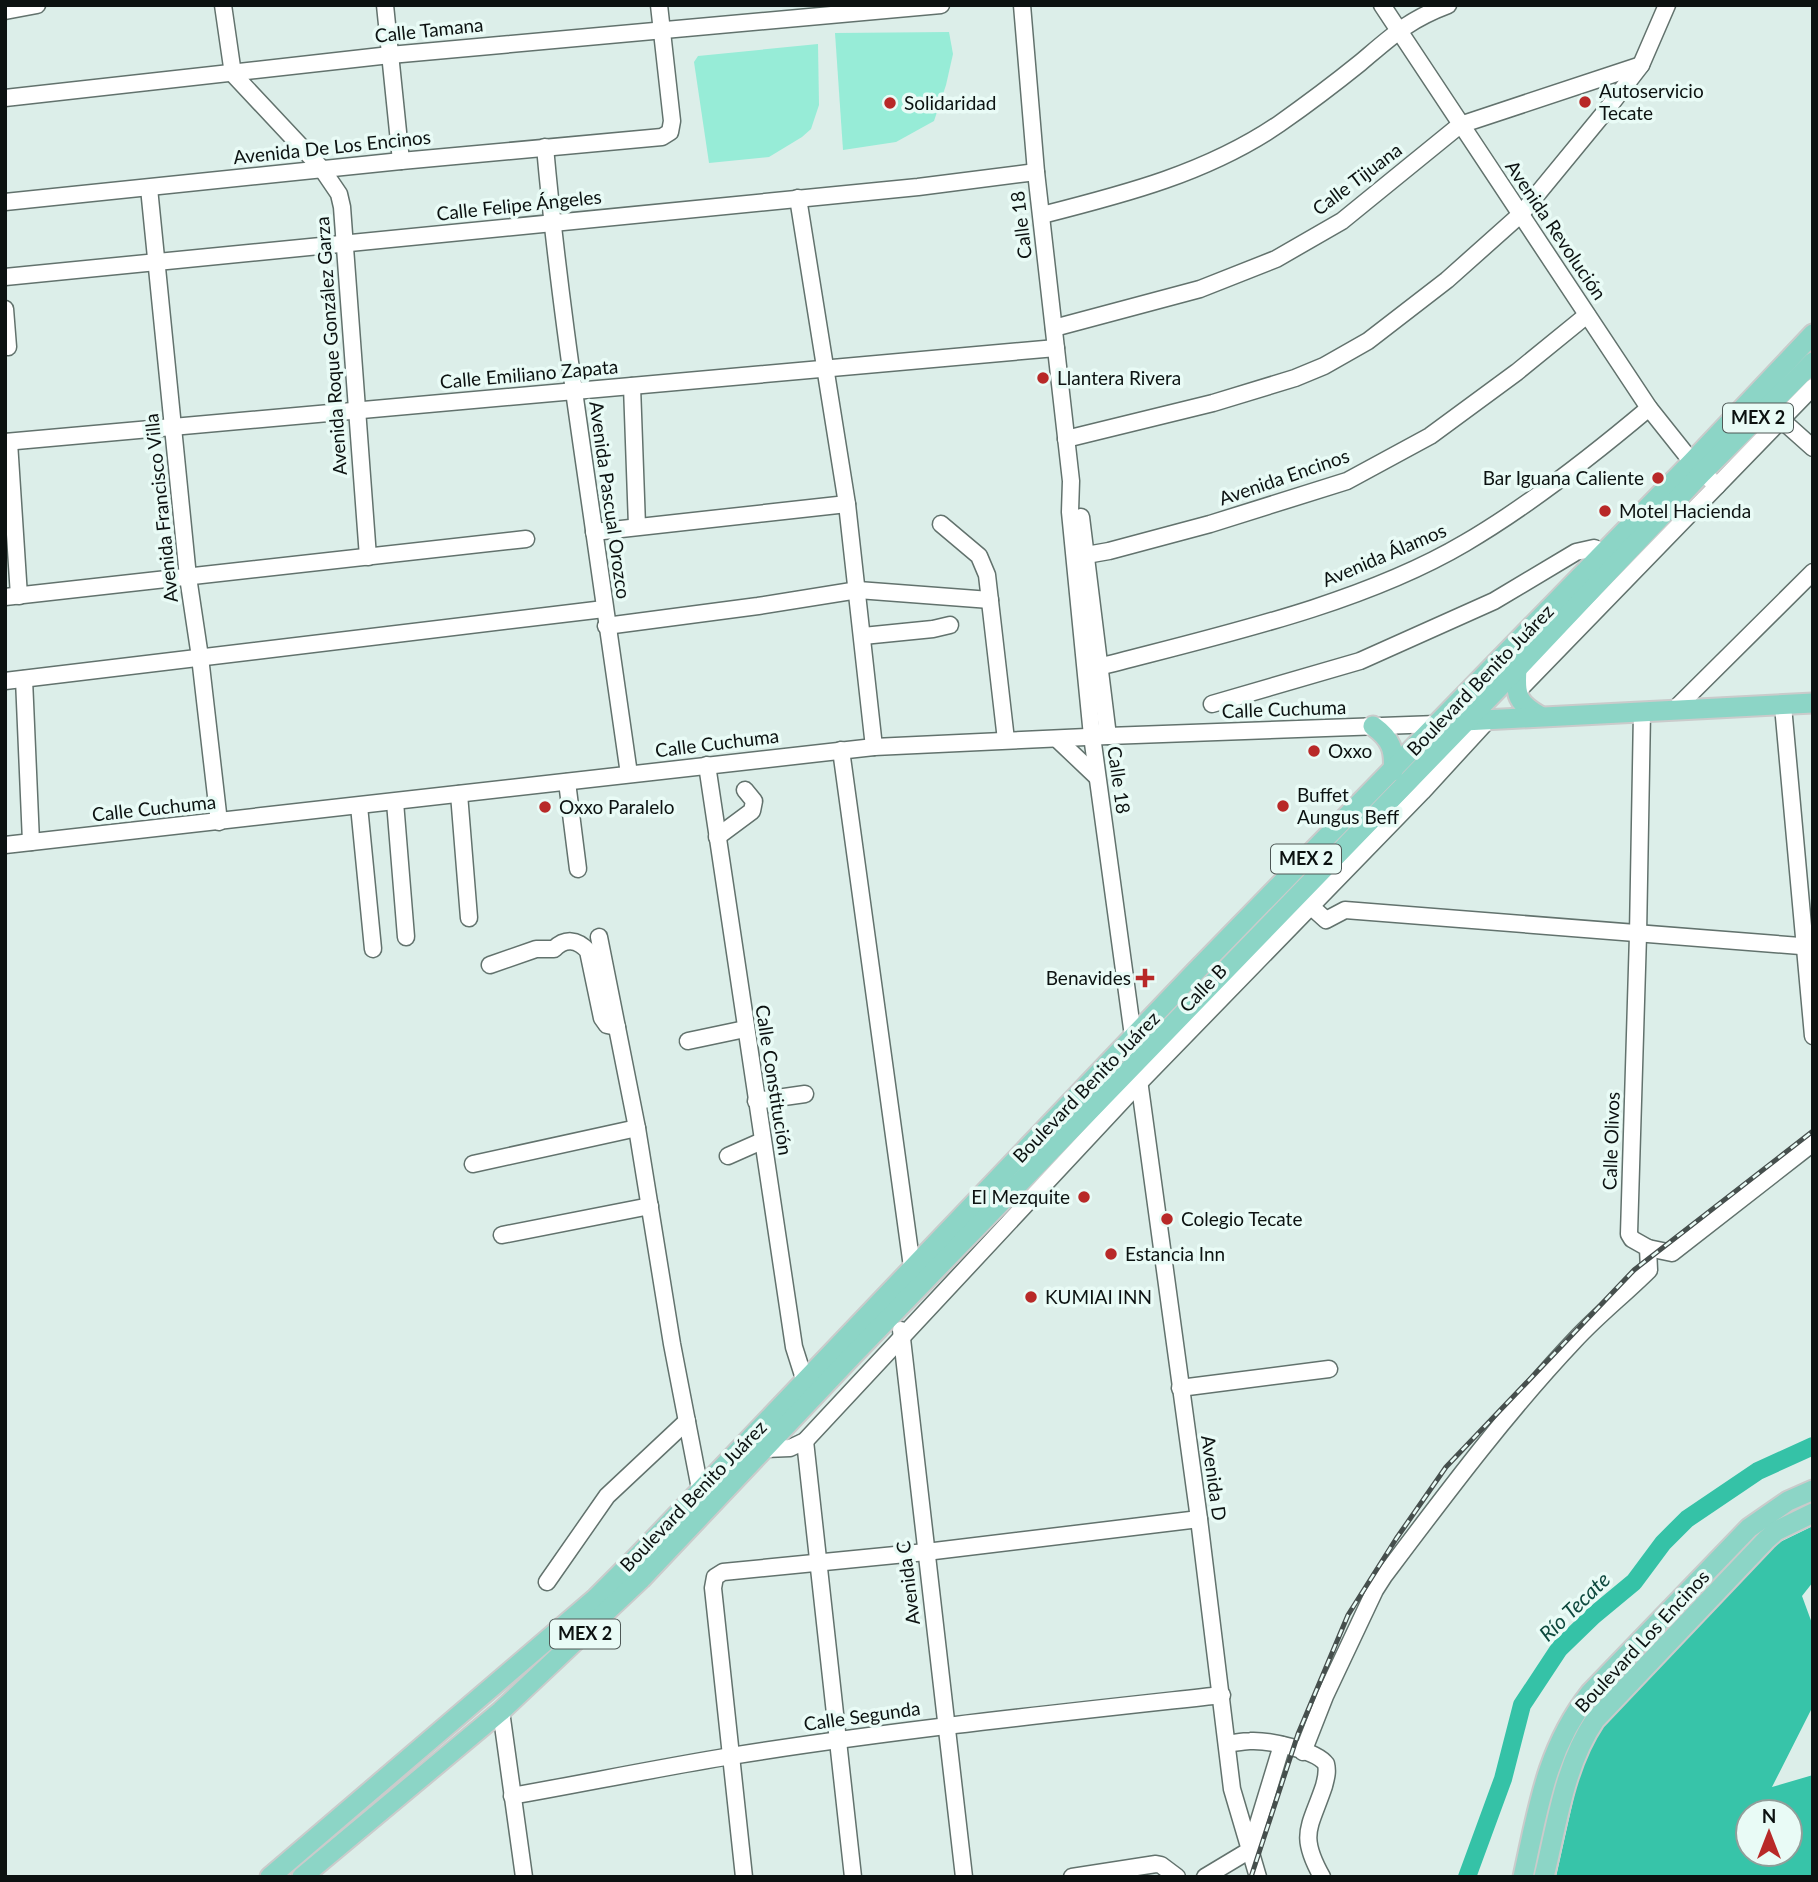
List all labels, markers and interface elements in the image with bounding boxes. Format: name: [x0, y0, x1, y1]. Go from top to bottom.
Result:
street label: Calle Tamana: [374, 12, 484, 47]
place label: Autoservicio Tecate: [1599, 79, 1704, 124]
place label: Solidaridad: [904, 91, 996, 114]
marker: Autoservicio Tecate: [1577, 94, 1593, 110]
marker: Solidaridad: [882, 95, 898, 111]
street label: Avenida De Los Encinos: [232, 125, 432, 168]
street label: Calle Tijuana: [1308, 138, 1406, 220]
street label: Avenida Revolución: [1501, 156, 1612, 304]
street label: Calle Felipe Ángeles: [435, 184, 603, 225]
street label: Calle 18: [1005, 190, 1036, 260]
street label: Avenida Roque González Garza: [310, 216, 351, 476]
street label: Calle Emiliano Zapata: [439, 354, 619, 393]
place label: Llantera Rivera: [1057, 366, 1181, 389]
marker: Llantera Rivera: [1035, 370, 1051, 386]
street label: Avenida Pascual Orozco: [585, 400, 636, 600]
road number: MEX 2: [1723, 404, 1793, 432]
street label: Avenida Francisco Villa: [139, 412, 182, 604]
street label: Avenida Encinos: [1216, 443, 1352, 510]
place label: Bar Iguana Caliente: [1483, 466, 1644, 489]
marker: Bar Iguana Caliente: [1650, 470, 1666, 486]
place label: Motel Hacienda: [1619, 499, 1751, 522]
marker: Motel Hacienda: [1597, 503, 1613, 519]
street label: Avenida Álamos: [1318, 518, 1449, 591]
street label: Boulevard Benito Juárez: [1402, 599, 1558, 760]
street label: Calle Cuchuma: [1221, 695, 1347, 722]
street label: Calle Cuchuma: [654, 724, 780, 762]
place label: Oxxo: [1328, 739, 1372, 762]
marker: Oxxo: [1306, 743, 1322, 759]
street label: Calle 18: [1103, 745, 1136, 815]
place label: Buffet Aungus Beff: [1297, 783, 1399, 828]
street label: Calle Cuchuma: [91, 790, 217, 825]
place label: Oxxo Paralelo: [559, 795, 675, 818]
marker: Buffet Aungus Beff: [1275, 798, 1291, 814]
marker: Oxxo Paralelo: [537, 799, 553, 815]
road number: MEX 2: [1271, 844, 1341, 874]
street label: Calle B: [1174, 959, 1231, 1017]
place label: Benavides: [1046, 966, 1131, 989]
marker: Benavides: [1137, 970, 1153, 986]
street label: Calle Constitución: [751, 1003, 798, 1157]
street label: Boulevard Benito Juárez: [1008, 1006, 1164, 1167]
street label: Calle Olivos: [1597, 1091, 1624, 1191]
place label: El Mezquite: [971, 1185, 1070, 1208]
marker: El Mezquite: [1076, 1189, 1092, 1205]
place label: Colegio Tecate: [1181, 1207, 1302, 1230]
marker: Colegio Tecate: [1159, 1211, 1175, 1227]
place label: Estancia Inn: [1125, 1242, 1225, 1265]
marker: Estancia Inn: [1103, 1246, 1119, 1262]
place label: KUMIAI INN: [1045, 1285, 1152, 1308]
marker: KUMIAI INN: [1023, 1289, 1039, 1305]
street label: Boulevard Benito Juárez: [615, 1415, 771, 1576]
street label: Avenida D: [1197, 1434, 1232, 1522]
street label: Avenida C: [891, 1539, 924, 1626]
street label: Boulevard Los Encinos: [1570, 1565, 1714, 1717]
water label: Río Tecate: [1533, 1566, 1615, 1646]
road number: MEX 2: [550, 1619, 620, 1648]
street label: Calle Segunda: [802, 1696, 922, 1735]
north arrow: [1734, 1798, 1804, 1868]
text: N: [1762, 1804, 1776, 1827]

